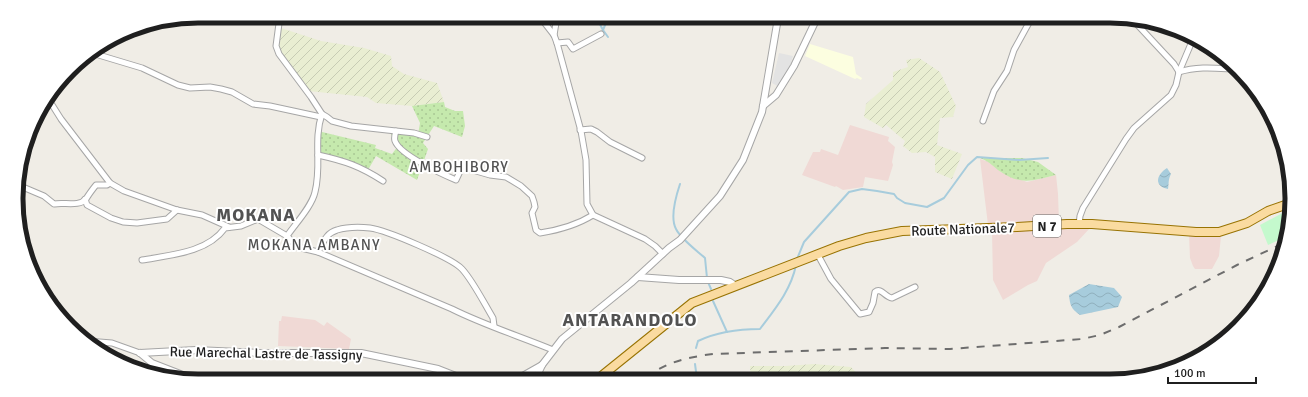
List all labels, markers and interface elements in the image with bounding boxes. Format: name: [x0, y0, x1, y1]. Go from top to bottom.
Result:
district label: AMBOHIBORY: [409, 158, 509, 176]
district label: MOKANA: [216, 204, 296, 226]
road number: N 7: [1033, 215, 1061, 237]
street label: Route Nationale7: [911, 219, 1015, 240]
district label: MOKANA AMBANY: [247, 236, 381, 254]
district label: ANTARANDOLO: [563, 309, 697, 331]
street label: Rue Marechal Lastre de Tassigny: [169, 343, 363, 364]
scale bar: [1168, 359, 1256, 385]
text: 100 m: [1174, 366, 1206, 381]

